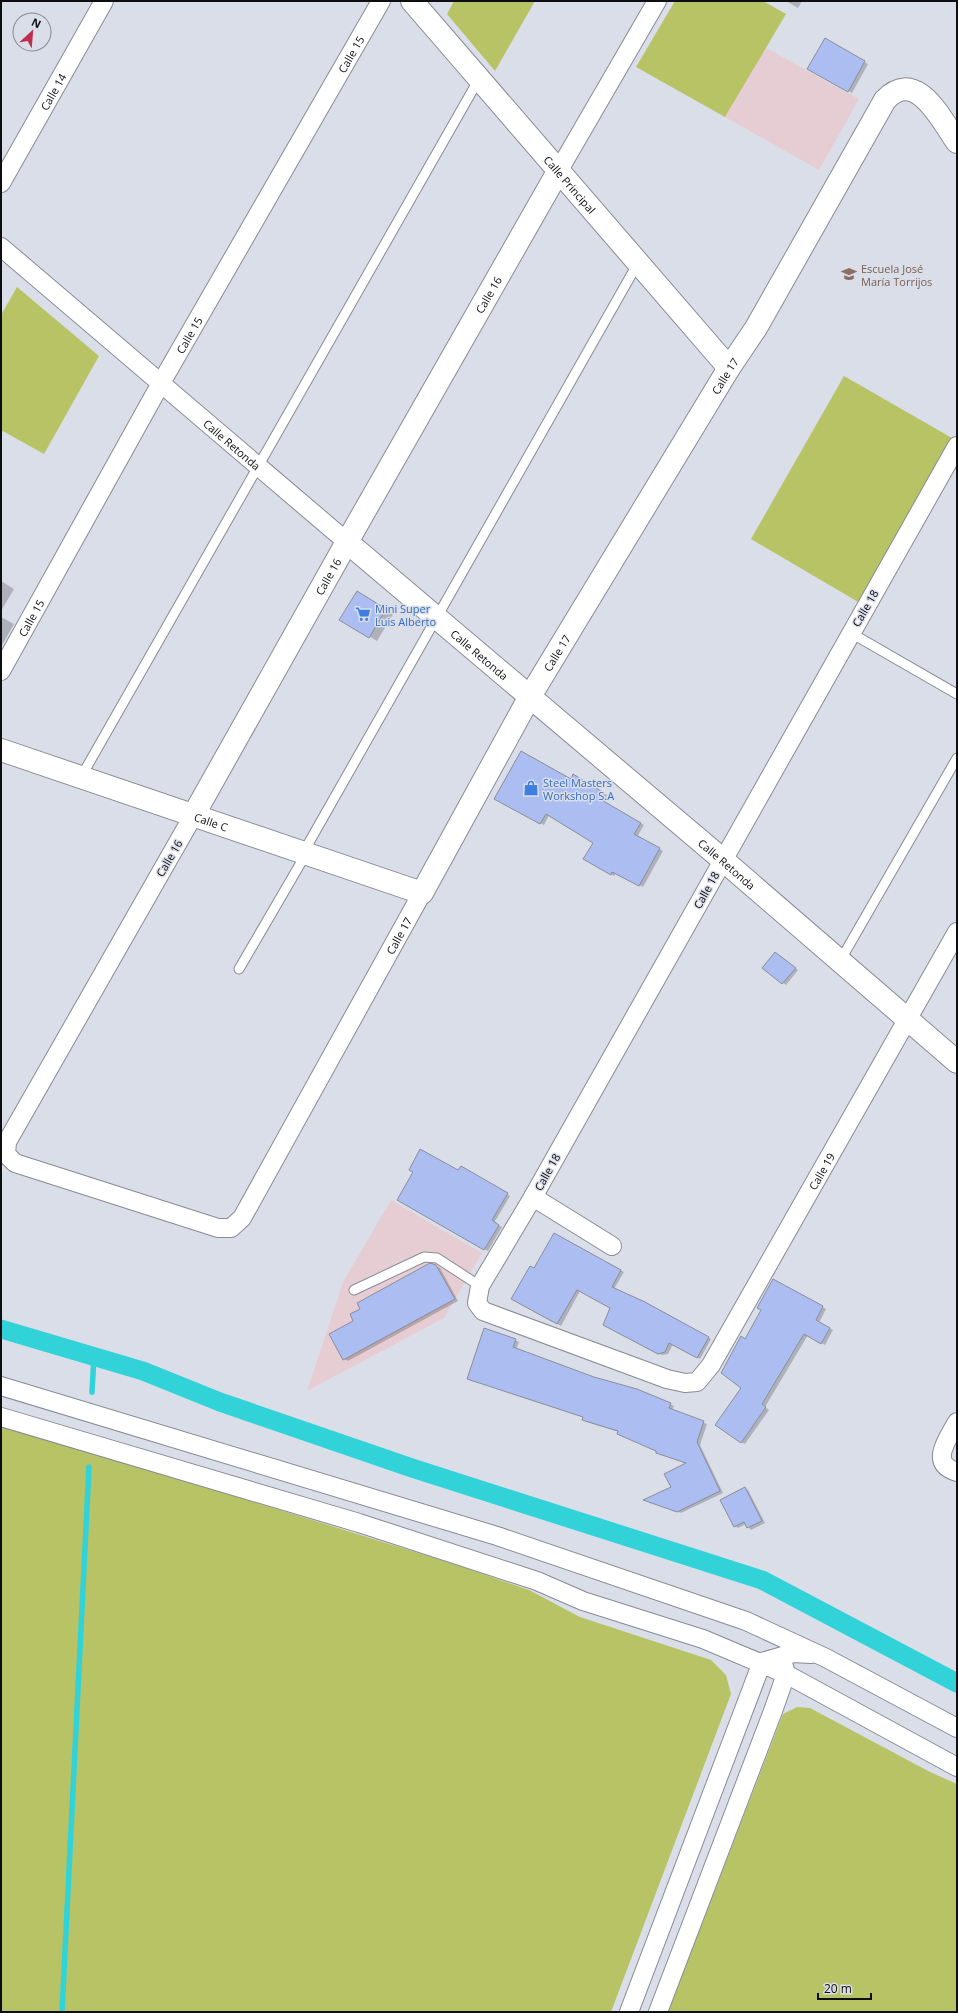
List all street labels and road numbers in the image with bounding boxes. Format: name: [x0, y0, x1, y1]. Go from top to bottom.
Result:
street label: Calle 15: [334, 33, 367, 75]
street label: Calle 14: [36, 70, 70, 113]
street label: Calle Principal: [541, 152, 599, 216]
street label: Calle 16: [471, 273, 504, 316]
street label: Calle 15: [172, 314, 205, 356]
street label: Calle 17: [708, 355, 741, 397]
street label: Calle Retonda: [201, 416, 264, 473]
street label: Calle 16: [311, 555, 344, 597]
street label: Calle 18: [848, 587, 882, 629]
street label: Calle 15: [14, 596, 47, 639]
street label: Calle Retonda: [448, 626, 512, 683]
street label: Calle 17: [540, 632, 573, 674]
street label: Calle C: [192, 809, 230, 834]
street label: Calle Retonda: [695, 835, 759, 892]
street label: Calle 16: [152, 837, 186, 879]
street label: Calle 18: [690, 869, 722, 911]
street label: Calle 17: [382, 914, 415, 957]
street label: Calle 19: [805, 1150, 838, 1192]
street label: Calle 18: [531, 1151, 563, 1193]

